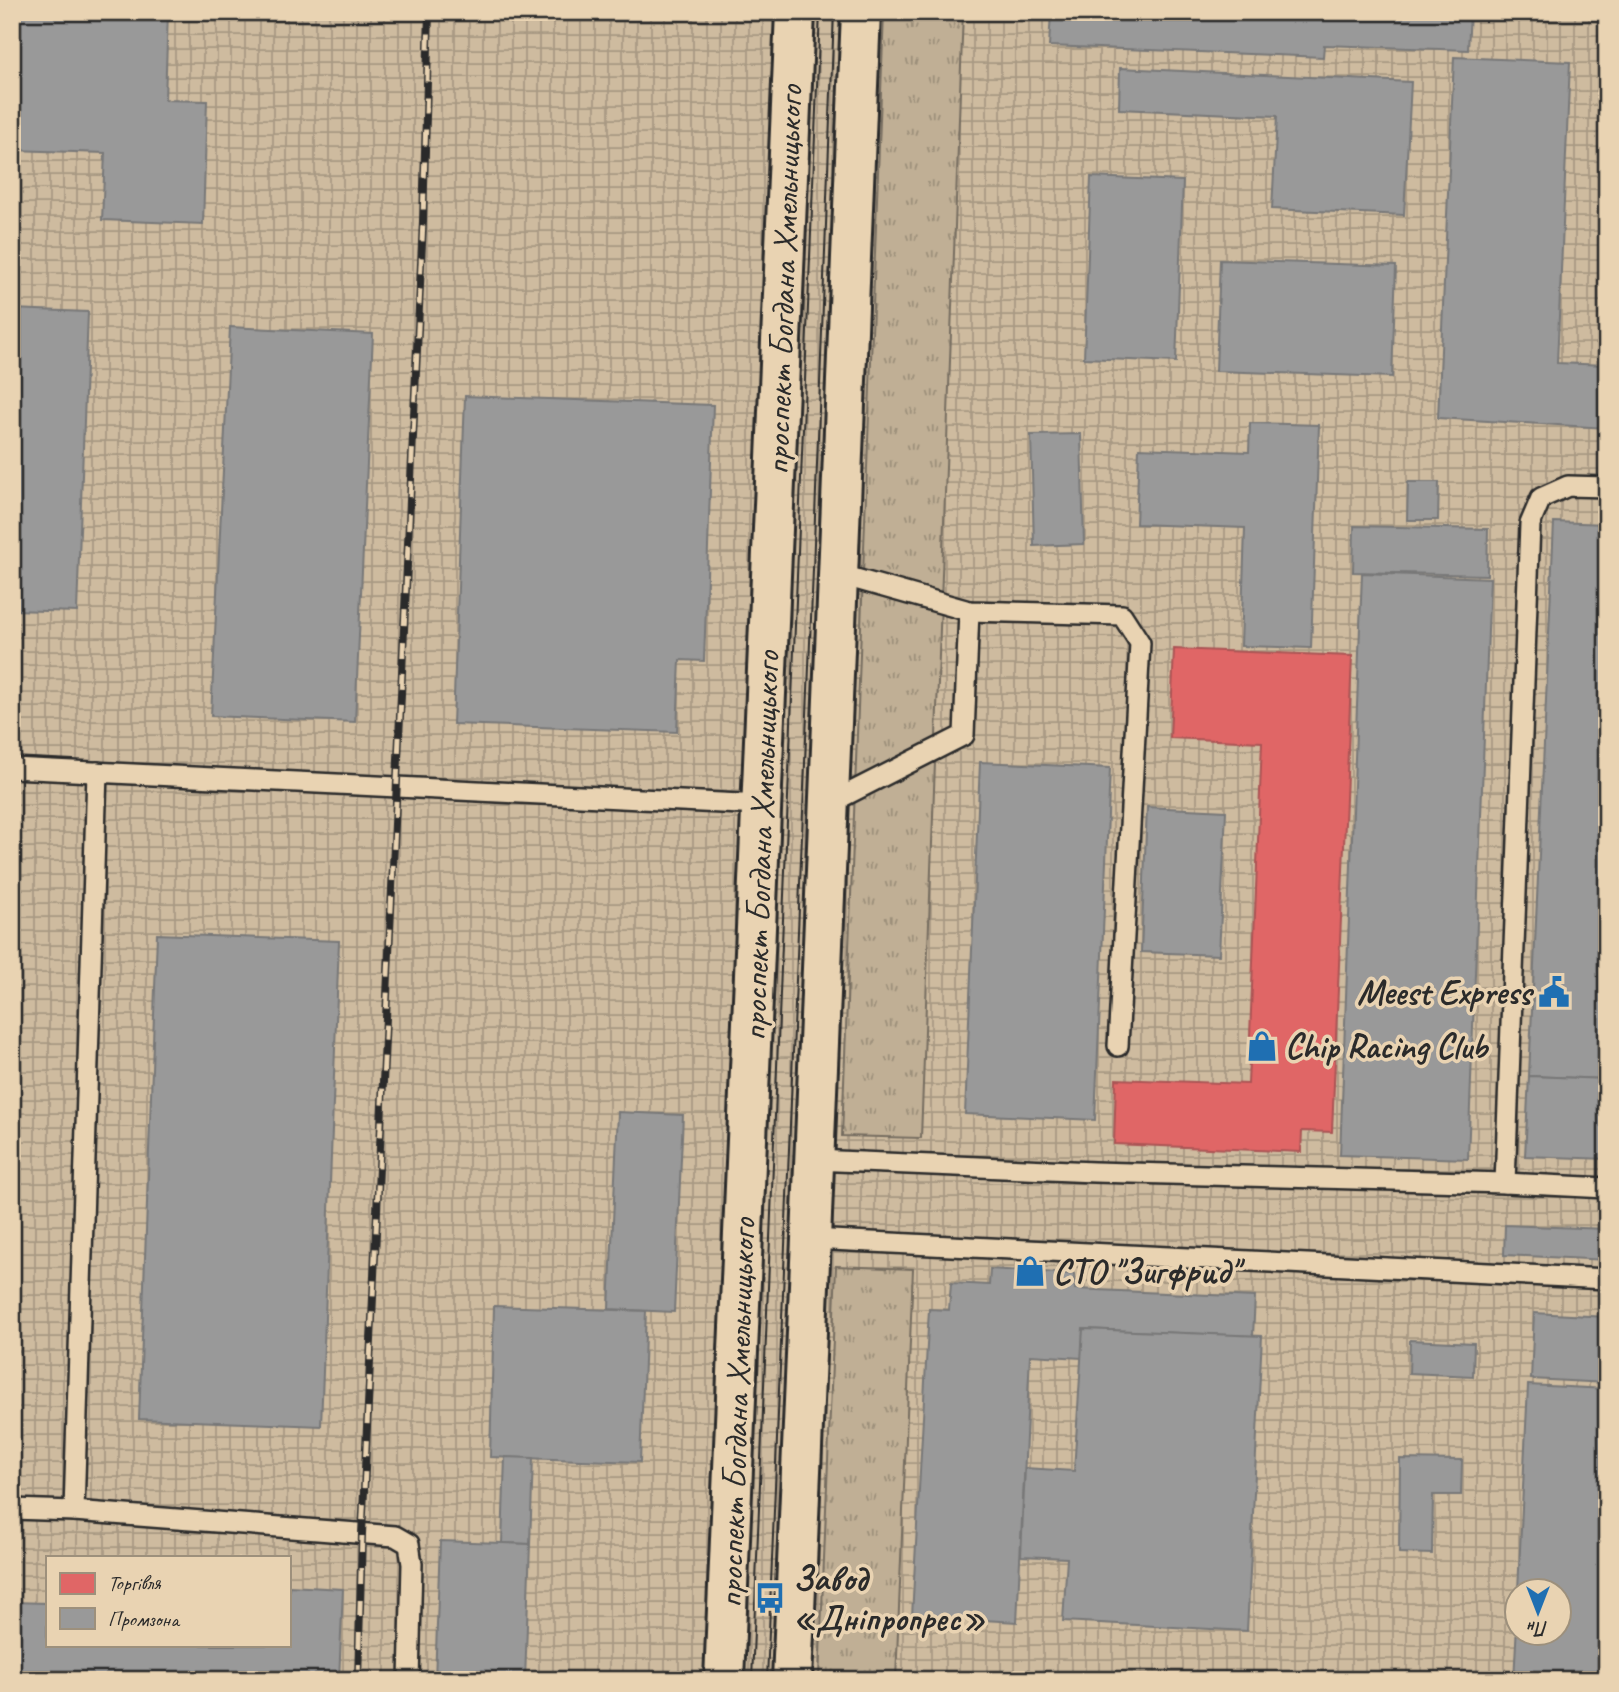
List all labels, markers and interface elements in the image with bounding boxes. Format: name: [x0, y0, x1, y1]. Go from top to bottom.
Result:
street label: проспект Богдана Хмельницького: [754, 83, 813, 476]
street label: проспект Богдана Хмельницького: [731, 649, 790, 1042]
place label: Meest Express: [1357, 970, 1535, 1015]
public building icon: Meest Express: [1537, 975, 1571, 1009]
place label: Chip Racing Club: [1285, 1024, 1490, 1069]
shop icon: Chip Racing Club: [1245, 1029, 1279, 1063]
street label: проспект Богдана Хмельницького: [707, 1216, 766, 1609]
place label: СТО "Зигфрид": [1053, 1249, 1246, 1294]
shop icon: СТО "Зигфрид": [1013, 1254, 1047, 1288]
legend: [46, 1556, 290, 1646]
place label: Завод «Дніпропрес»: [793, 1556, 985, 1641]
text: Торгівля: [108, 1570, 162, 1596]
north arrow: [1504, 1576, 1574, 1646]
bus stop icon: Завод «Дніпропрес»: [753, 1581, 787, 1615]
text: Промзона: [108, 1606, 181, 1632]
text: Пн: [1526, 1616, 1548, 1640]

